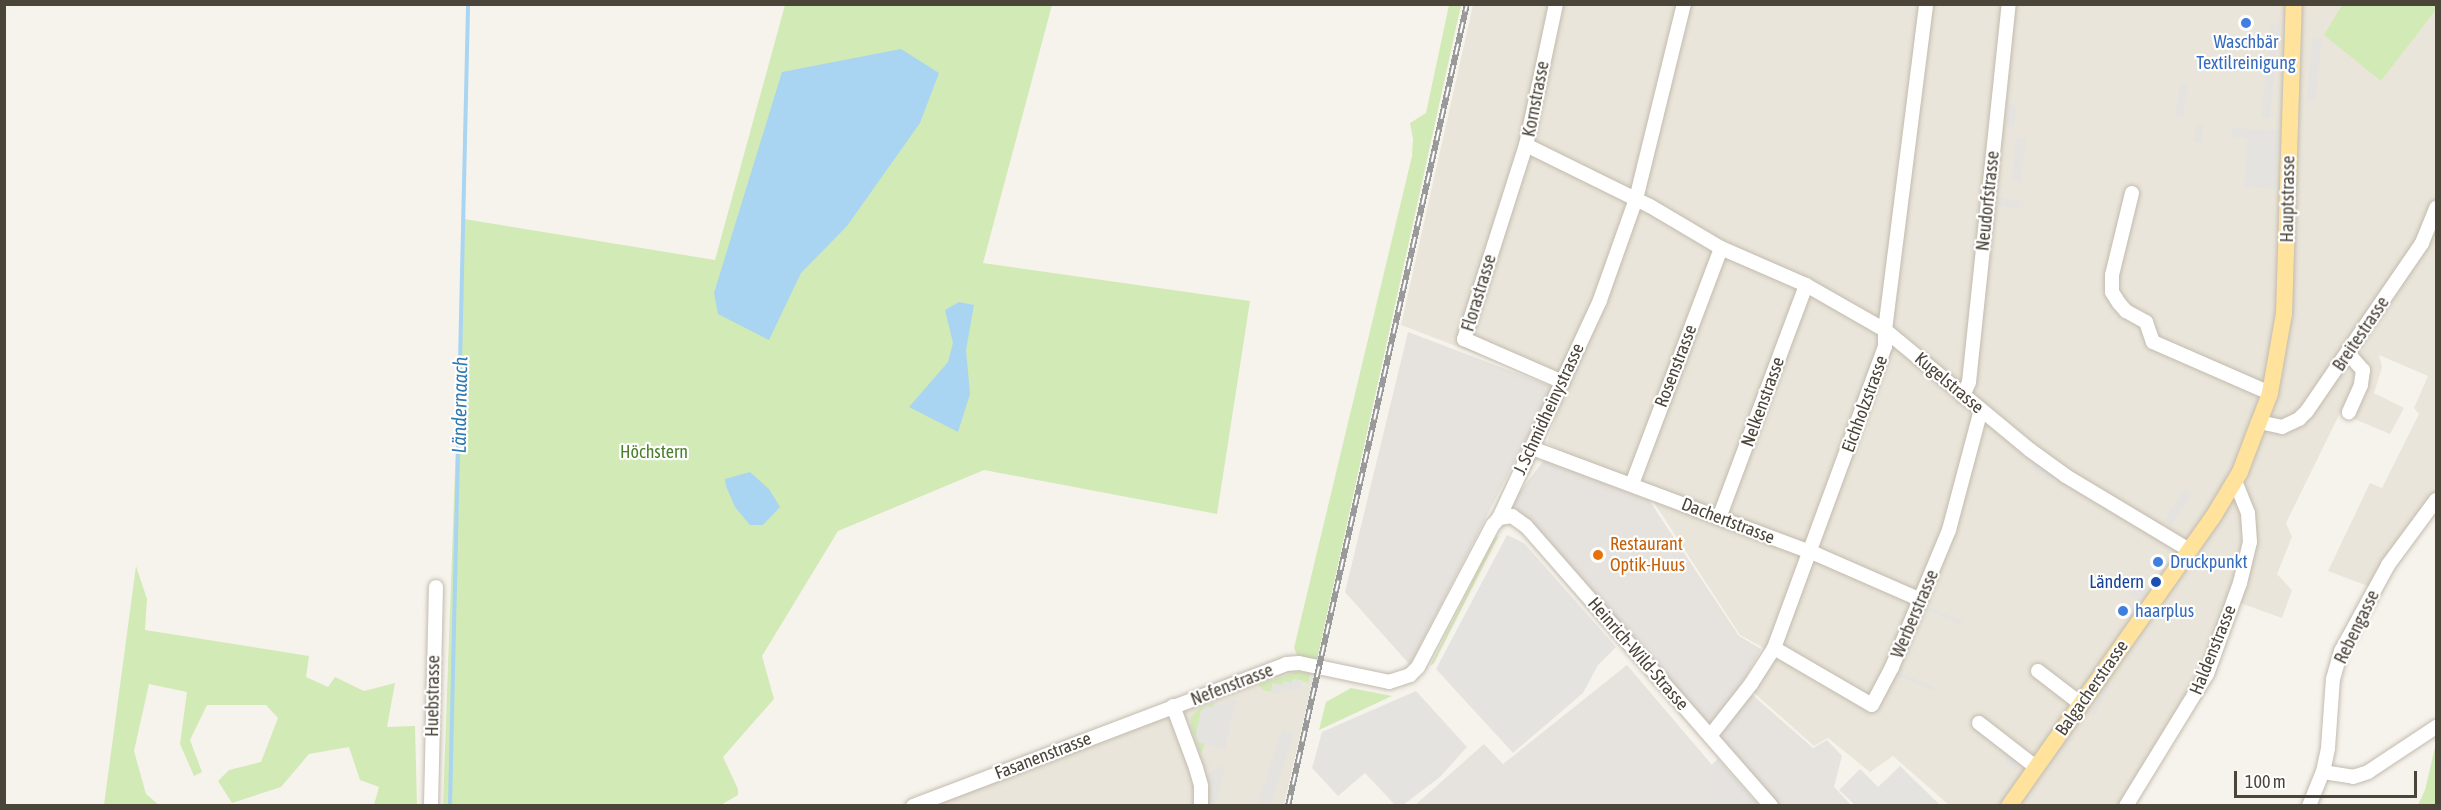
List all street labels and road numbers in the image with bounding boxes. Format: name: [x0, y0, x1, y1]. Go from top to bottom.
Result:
street label: Kornstrasse: [1518, 59, 1554, 139]
street label: Neudorfstrasse: [1972, 150, 2004, 252]
street label: Hauptstrasse: [2276, 155, 2300, 243]
street label: Florastrasse: [1457, 252, 1501, 334]
street label: Breitestrasse: [2328, 293, 2394, 375]
street label: Rosenstrasse: [1650, 322, 1702, 410]
street label: J. Schmidheinystrasse: [1509, 340, 1589, 478]
street label: Kugelstrasse: [1910, 348, 1988, 418]
street label: Eichholzstrasse: [1838, 353, 1892, 455]
street label: Nelkenstrasse: [1737, 354, 1789, 450]
street label: Dachertstrasse: [1678, 493, 1778, 549]
street label: Werberstrasse: [1887, 567, 1943, 661]
street label: Rebengasse: [2330, 587, 2384, 667]
street label: Heinrich-Wild-Strasse: [1583, 593, 1693, 715]
street label: Haldenstrasse: [2185, 602, 2241, 698]
street label: Balgacherstrasse: [2051, 636, 2133, 740]
street label: Huebstrasse: [421, 655, 445, 737]
street label: Nefenstrasse: [1188, 659, 1276, 711]
street label: Fasanenstrasse: [992, 728, 1094, 784]

